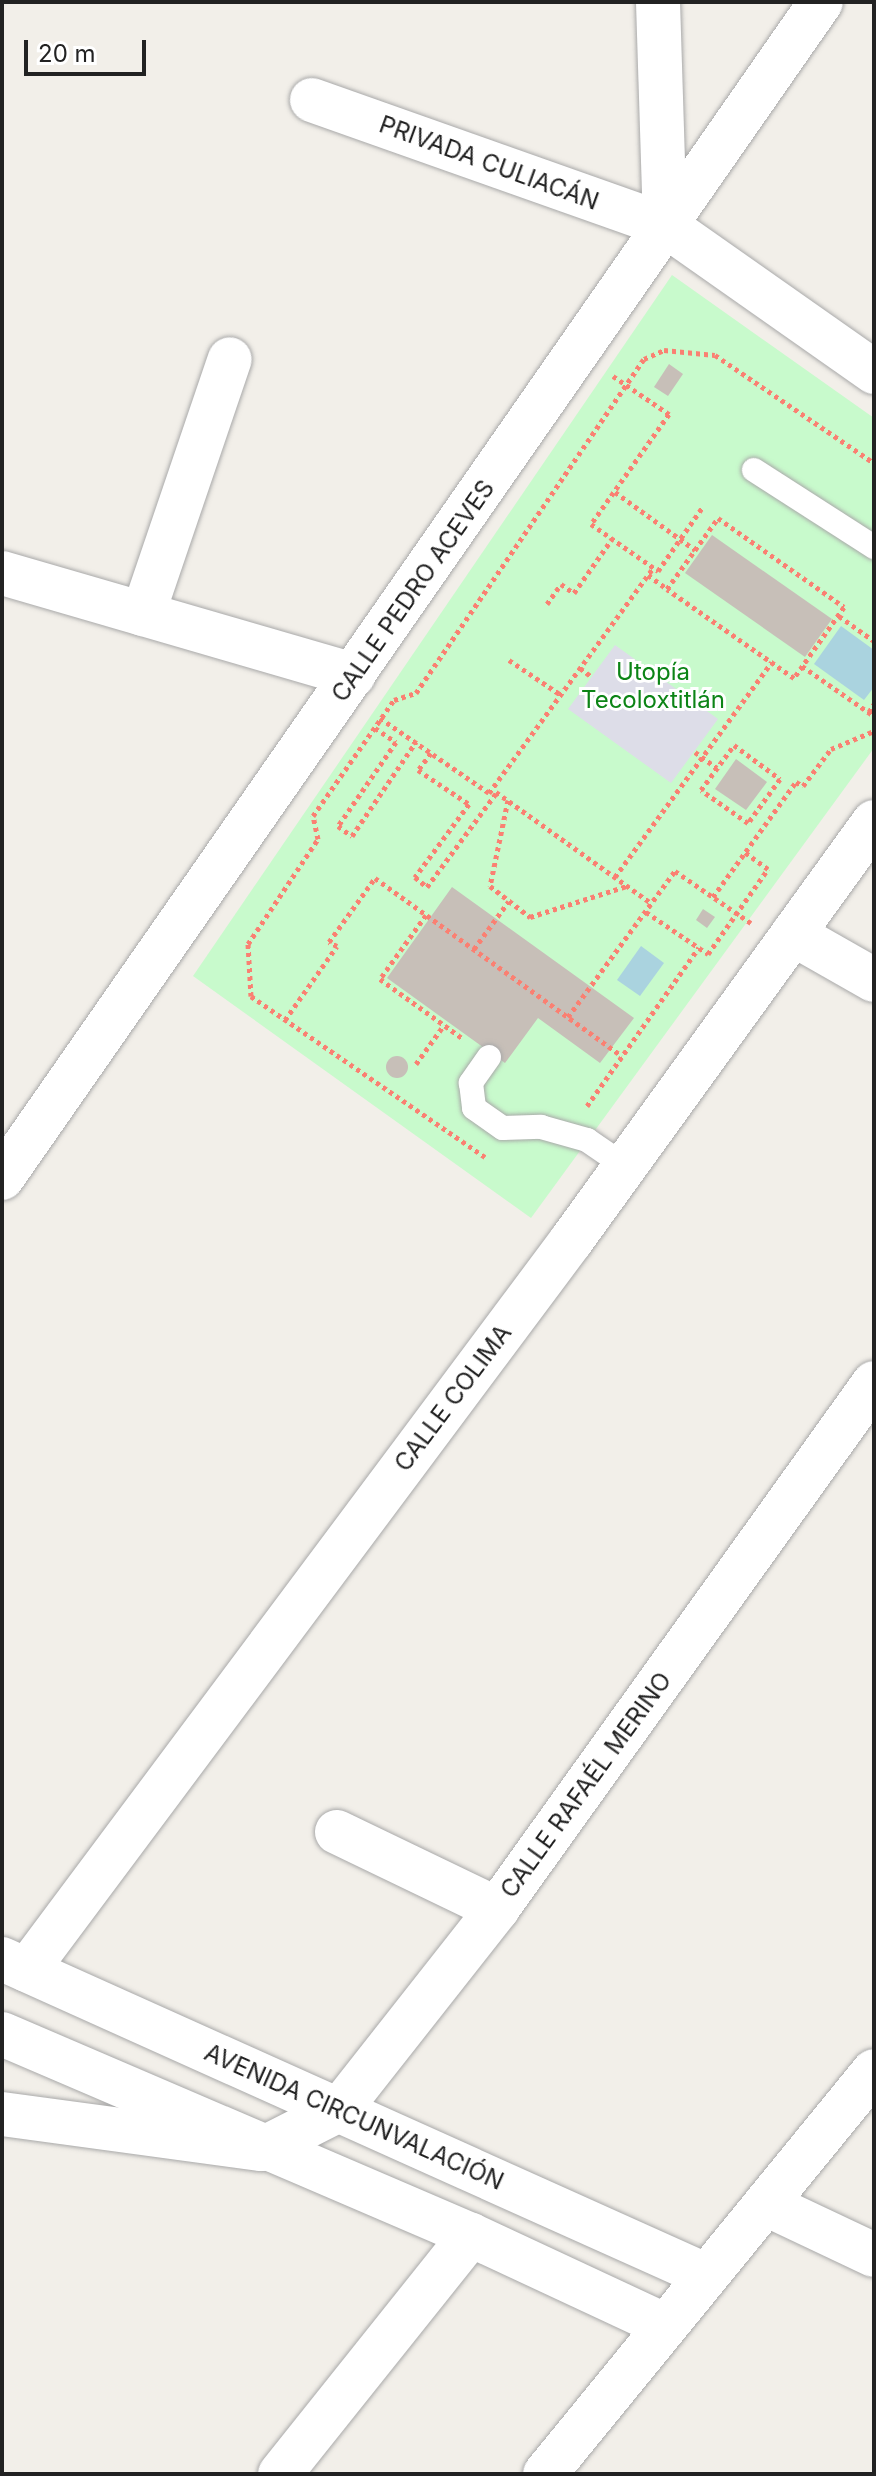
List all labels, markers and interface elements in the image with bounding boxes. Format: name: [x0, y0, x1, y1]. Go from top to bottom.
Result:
scale bar: [28, 24, 150, 74]
text: 20 m: [38, 39, 96, 68]
street label: PRIVADA CULIACÁN: [375, 110, 603, 216]
street label: CALLE PEDRO ACEVES: [326, 475, 500, 707]
park label: Utopía Tecoloxtitlán: [581, 658, 725, 714]
street label: CALLE COLIMA: [389, 1319, 517, 1477]
street label: CALLE RAFAÉL MERINO: [495, 1667, 677, 1903]
street label: AVENIDA CIRCUNVALACIÓN: [200, 2038, 508, 2196]

